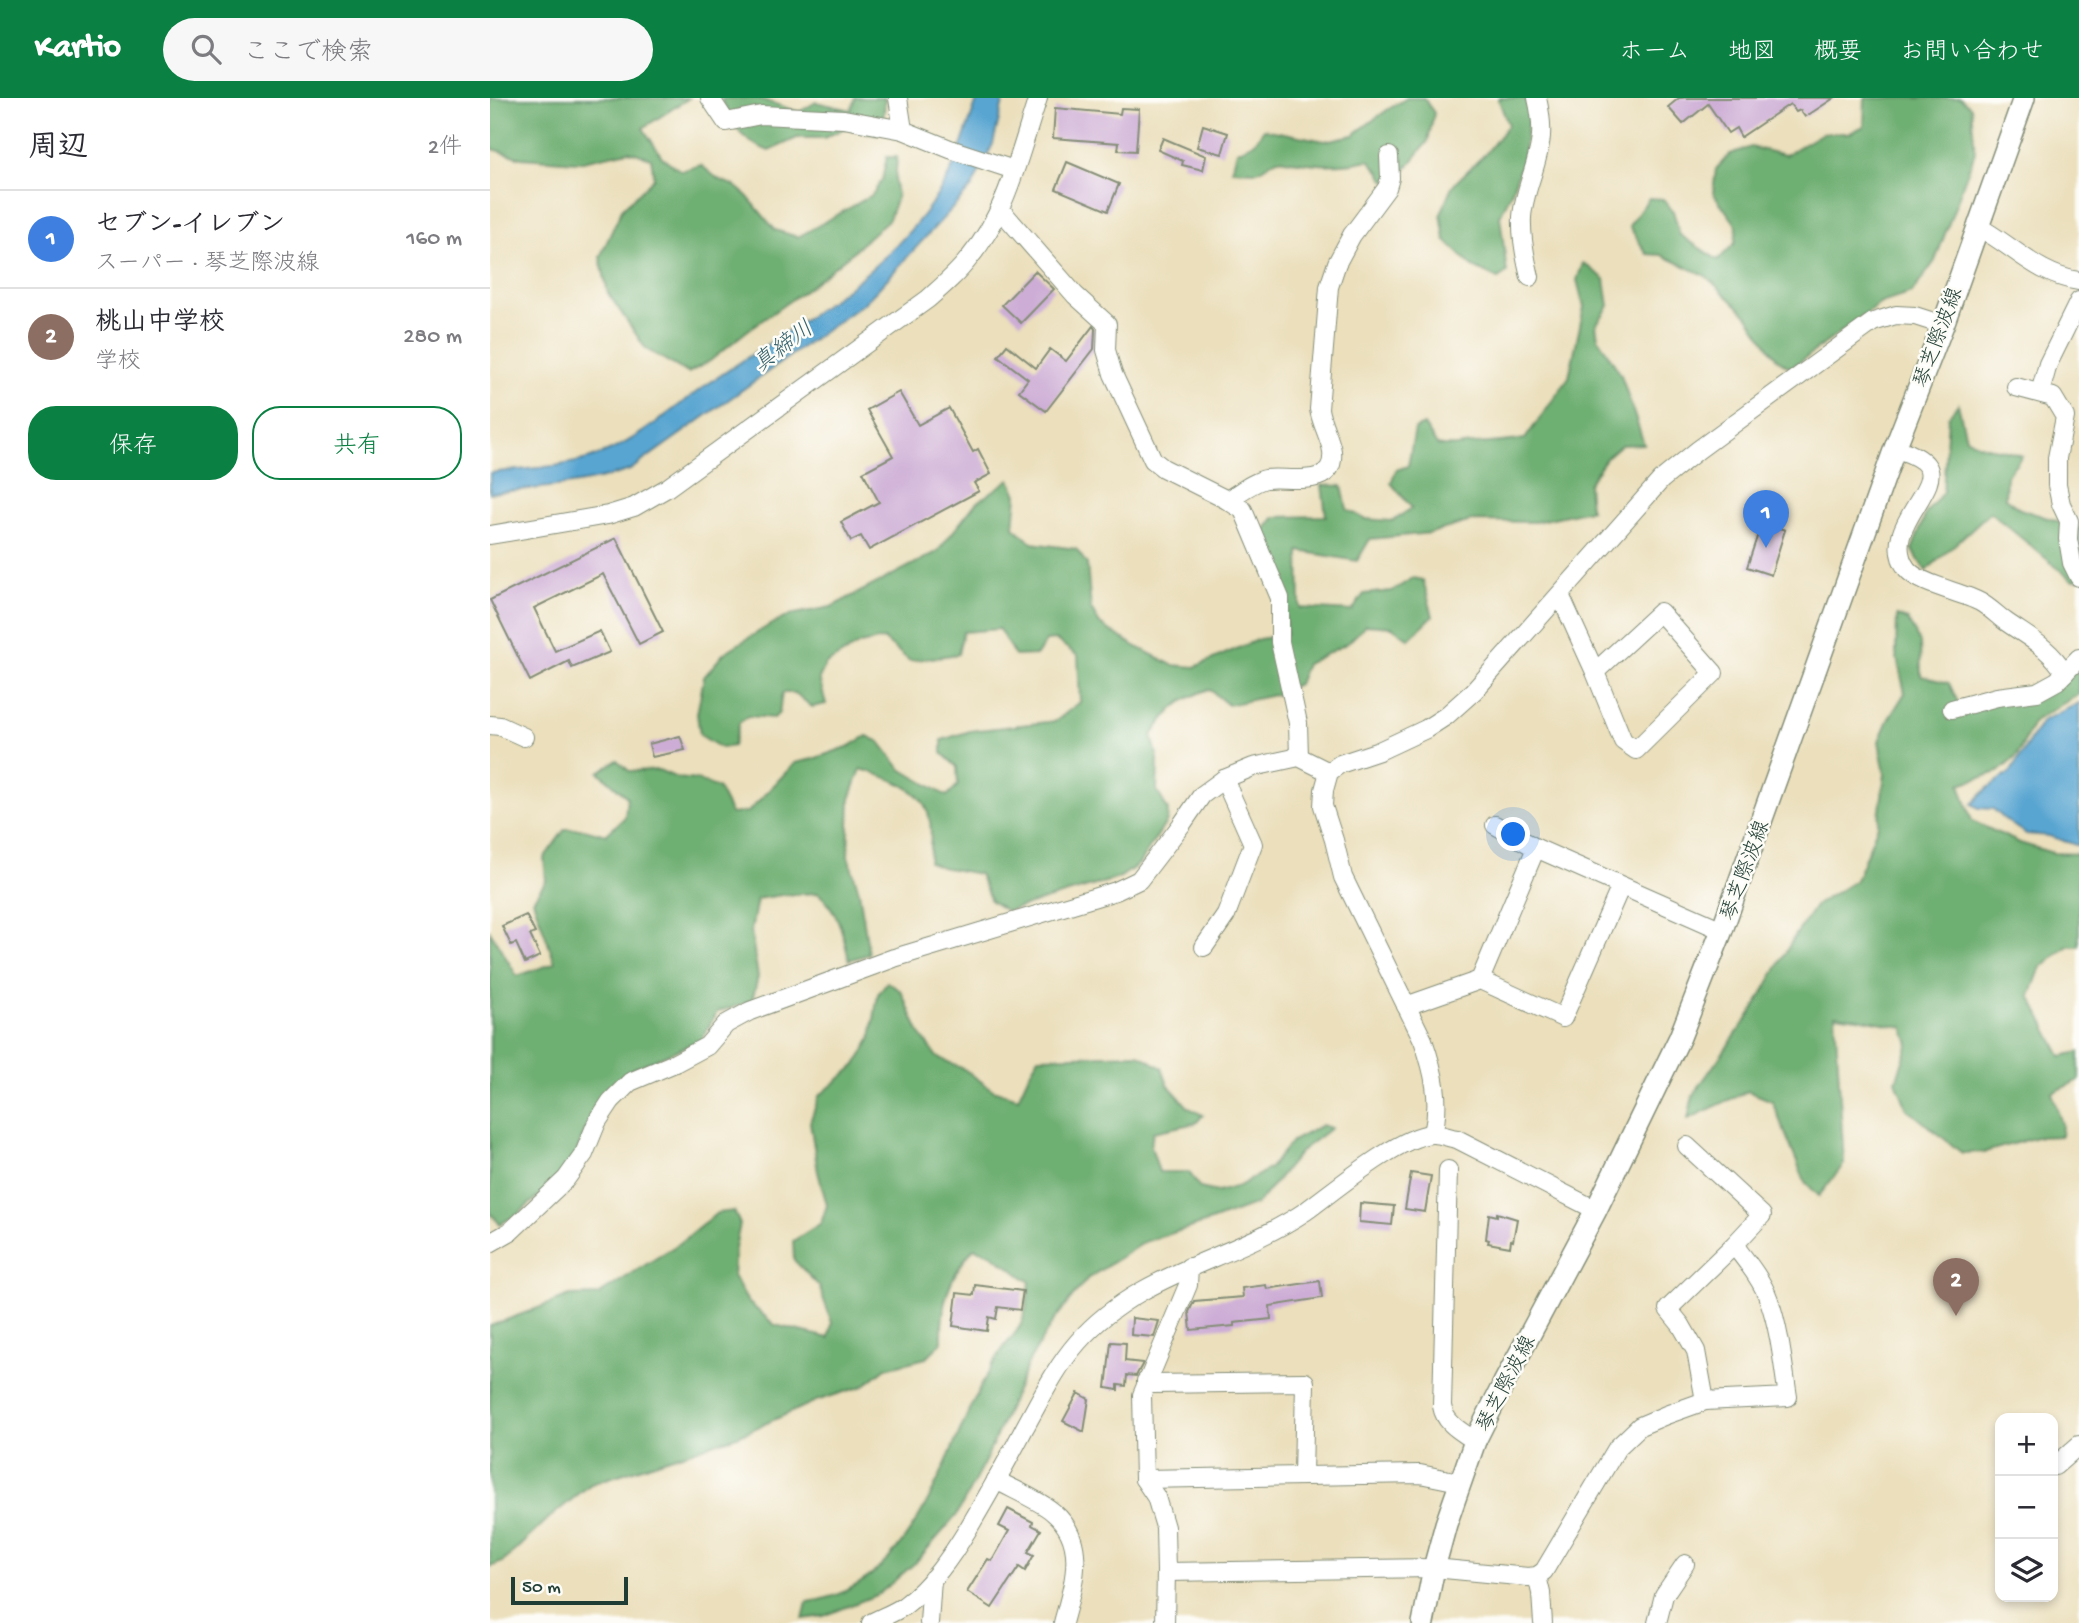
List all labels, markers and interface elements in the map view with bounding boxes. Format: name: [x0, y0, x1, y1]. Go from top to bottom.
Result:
search box: [163, 18, 653, 81]
text: Kartio: [35, 30, 121, 68]
icon: search: [187, 30, 225, 68]
text: ここで検索: [243, 39, 373, 70]
text: ホーム: [1619, 39, 1690, 68]
text: 地図: [1728, 39, 1776, 68]
text: 概要: [1814, 39, 1862, 68]
text: お問い合わせ: [1900, 39, 2044, 68]
text: 周辺: [28, 132, 88, 167]
text: 2件: [428, 135, 462, 162]
text: セブン-イレブン: [95, 211, 285, 242]
text: 1: [46, 226, 56, 253]
text: 160 m: [406, 226, 462, 253]
text: スーパー · 琴芝際波線: [95, 251, 319, 278]
street label: 琴芝際波線: [1910, 284, 1970, 392]
text: 桃山中学校: [95, 309, 225, 340]
water label: 真締川: [748, 315, 820, 379]
text: 2: [45, 324, 57, 351]
text: 280 m: [403, 324, 462, 351]
text: 学校: [95, 349, 141, 376]
button: 保存: [28, 406, 238, 480]
button: 共有: [252, 406, 462, 480]
pin: 1: [1743, 490, 1789, 548]
your location: [1496, 817, 1530, 851]
street label: 琴芝際波線: [1717, 817, 1777, 925]
pin: 2: [1933, 1258, 1979, 1316]
street label: 琴芝際波線: [1472, 1332, 1543, 1437]
map controls: [1995, 1413, 2058, 1602]
button: +: [1995, 1413, 2058, 1476]
button: −: [1995, 1476, 2058, 1539]
button: layers: [1995, 1539, 2058, 1602]
scale bar: [511, 1574, 628, 1606]
text: 50 m: [522, 1577, 561, 1600]

